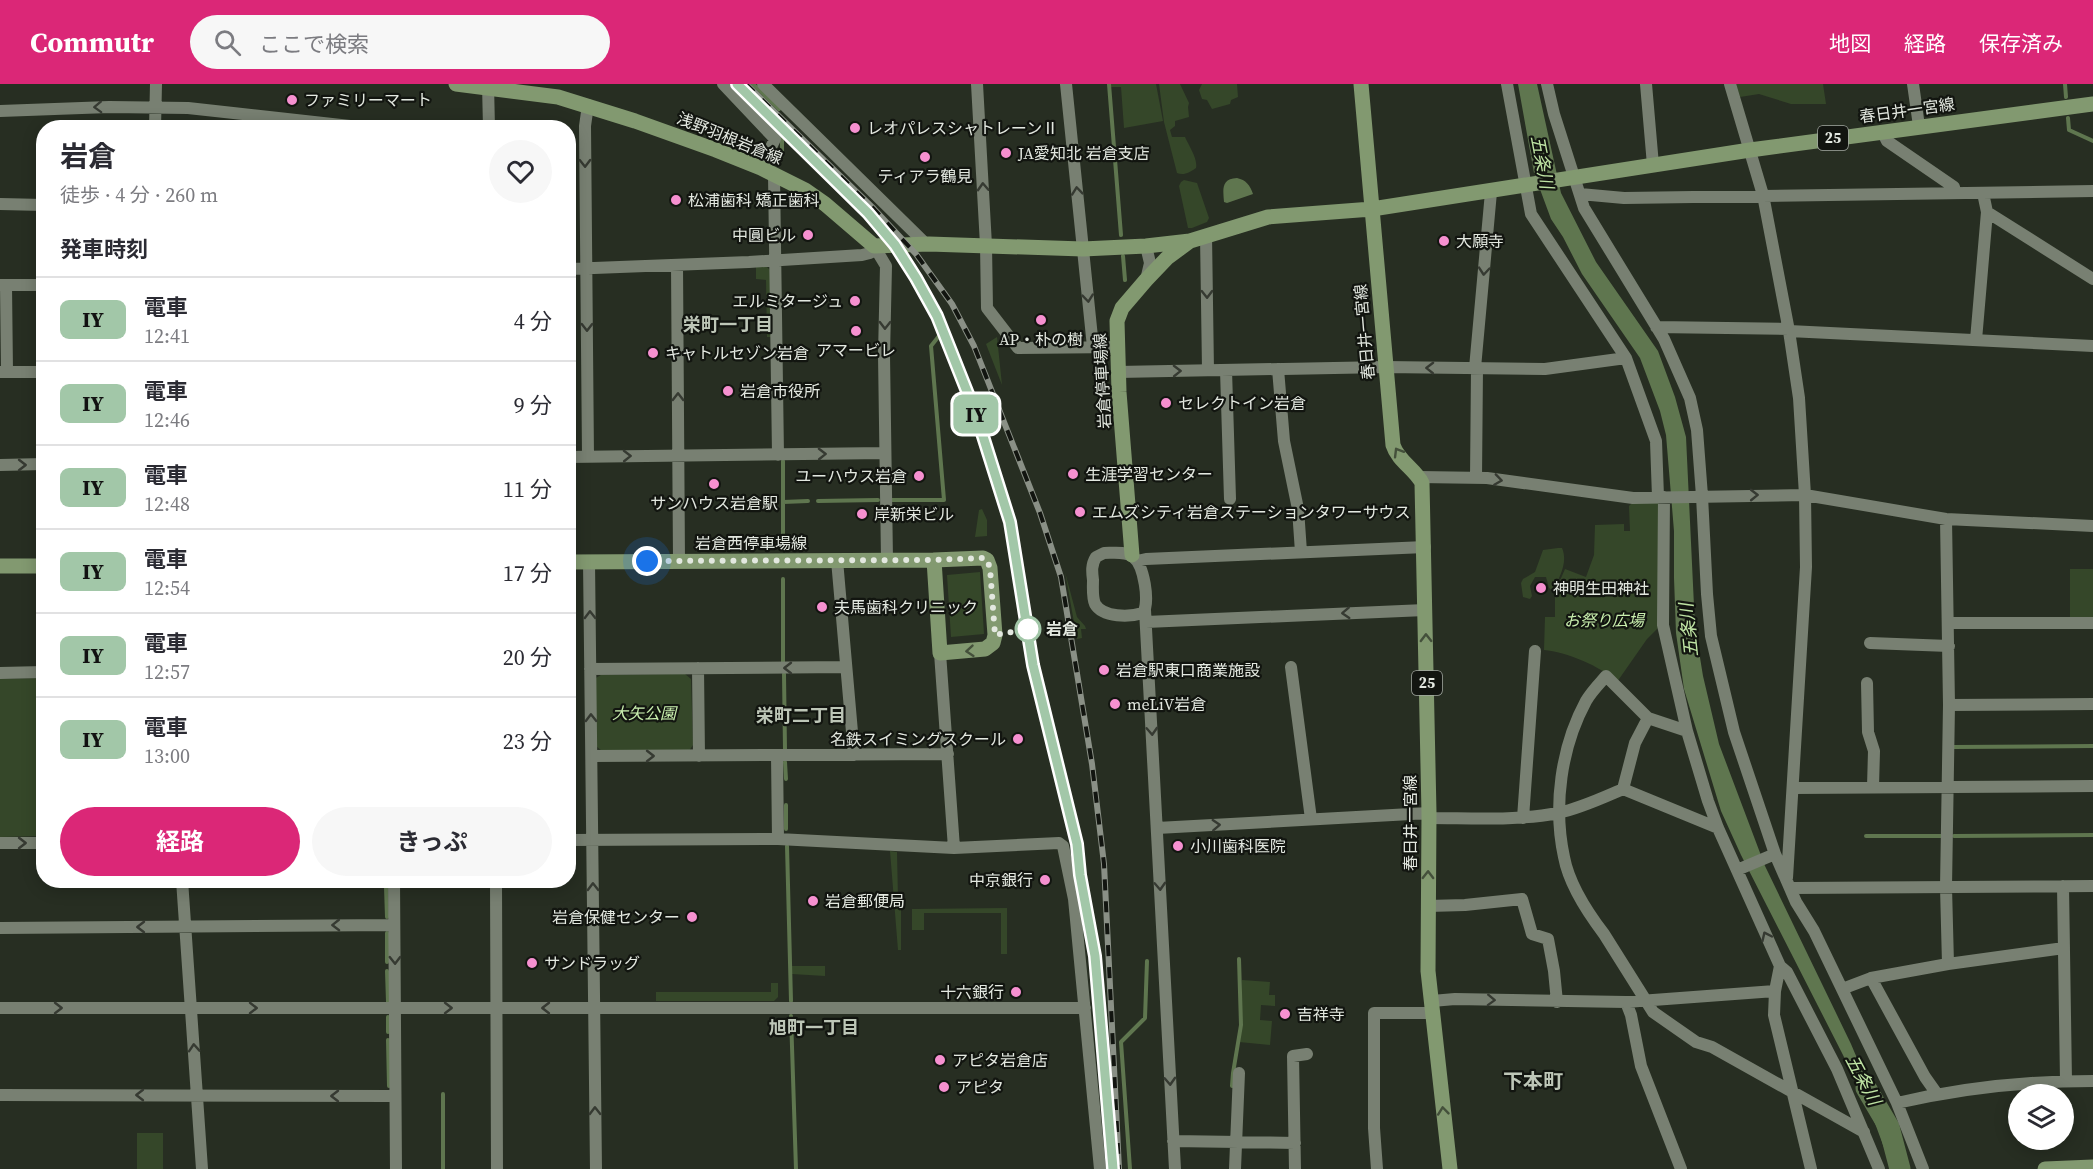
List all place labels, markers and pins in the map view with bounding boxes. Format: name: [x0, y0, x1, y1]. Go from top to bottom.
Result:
place label: ファミリーマート: [304, 89, 432, 111]
marker: ファミリーマート: [285, 93, 299, 107]
place label: レオパレスシャトレーンⅡ: [867, 117, 1058, 139]
marker: レオパレスシャトレーンⅡ: [848, 121, 862, 135]
place label: JA愛知北 岩倉支店: [1017, 142, 1150, 164]
marker: JA愛知北 岩倉支店: [999, 146, 1013, 160]
marker: ティアラ鶴見: [918, 150, 932, 164]
place label: ティアラ鶴見: [877, 165, 973, 187]
place label: 松浦歯科 矯正歯科: [688, 189, 820, 211]
marker: 松浦歯科 矯正歯科: [669, 193, 683, 207]
place label: 中圓ビル: [732, 224, 796, 246]
marker: 中圓ビル: [801, 228, 815, 242]
place label: 大願寺: [1456, 230, 1504, 252]
marker: 大願寺: [1437, 234, 1451, 248]
place label: エルミタージュ: [732, 290, 843, 312]
marker: エルミタージュ: [848, 294, 862, 308]
marker: AP・朴の樹: [1034, 313, 1048, 327]
marker: アマービレ: [849, 324, 863, 338]
place label: AP・朴の樹: [999, 328, 1083, 350]
place label: アマービレ: [816, 339, 896, 361]
place label: キャトルセゾン岩倉: [665, 342, 809, 364]
marker: キャトルセゾン岩倉: [646, 346, 660, 360]
place label: 岩倉市役所: [740, 380, 820, 402]
marker: 岩倉市役所: [721, 384, 735, 398]
place label: セレクトイン岩倉: [1178, 392, 1306, 414]
marker: セレクトイン岩倉: [1159, 396, 1173, 410]
place label: 生涯学習センター: [1085, 463, 1213, 485]
place label: ユーハウス岩倉: [795, 465, 907, 487]
marker: 生涯学習センター: [1066, 467, 1080, 481]
marker: ユーハウス岩倉: [912, 469, 926, 483]
marker: サンハウス岩倉駅: [707, 477, 721, 491]
place label: サンハウス岩倉駅: [650, 492, 778, 514]
place label: エムズシティ岩倉ステーションタワーサウス: [1092, 501, 1410, 523]
place label: 岸新栄ビル: [874, 503, 954, 525]
marker: エムズシティ岩倉ステーションタワーサウス: [1073, 505, 1087, 519]
marker: 岸新栄ビル: [855, 507, 869, 521]
place label: 神明生田神社: [1553, 577, 1649, 599]
marker: 神明生田神社: [1534, 581, 1548, 595]
place label: 夫馬歯科クリニック: [834, 596, 978, 618]
marker: 夫馬歯科クリニック: [815, 600, 829, 614]
marker: 岩倉: [1015, 616, 1041, 642]
place label: 岩倉: [1046, 618, 1078, 640]
place label: 岩倉駅東口商業施設: [1116, 659, 1260, 681]
marker: 岩倉駅東口商業施設: [1097, 663, 1111, 677]
place label: meLiV岩倉: [1127, 693, 1206, 715]
marker: meLiV岩倉: [1108, 697, 1122, 711]
place label: 名鉄スイミングスクール: [830, 728, 1006, 750]
marker: 名鉄スイミングスクール: [1011, 732, 1025, 746]
place label: 小川歯科医院: [1190, 835, 1286, 857]
marker: 小川歯科医院: [1171, 839, 1185, 853]
place label: 中京銀行: [969, 869, 1033, 891]
marker: 中京銀行: [1038, 873, 1052, 887]
place label: 岩倉郵便局: [825, 890, 905, 912]
marker: 岩倉郵便局: [806, 894, 820, 908]
place label: 岩倉保健センター: [552, 906, 680, 928]
marker: 岩倉保健センター: [685, 910, 699, 924]
place label: サンドラッグ: [544, 952, 640, 974]
marker: サンドラッグ: [525, 956, 539, 970]
place label: 十六銀行: [940, 981, 1004, 1003]
marker: 十六銀行: [1009, 985, 1023, 999]
place label: 吉祥寺: [1297, 1003, 1345, 1025]
marker: 吉祥寺: [1278, 1007, 1292, 1021]
place label: アピタ岩倉店: [952, 1049, 1048, 1071]
marker: アピタ岩倉店: [933, 1053, 947, 1067]
place label: アピタ: [956, 1076, 1004, 1098]
marker: アピタ: [937, 1080, 951, 1094]

